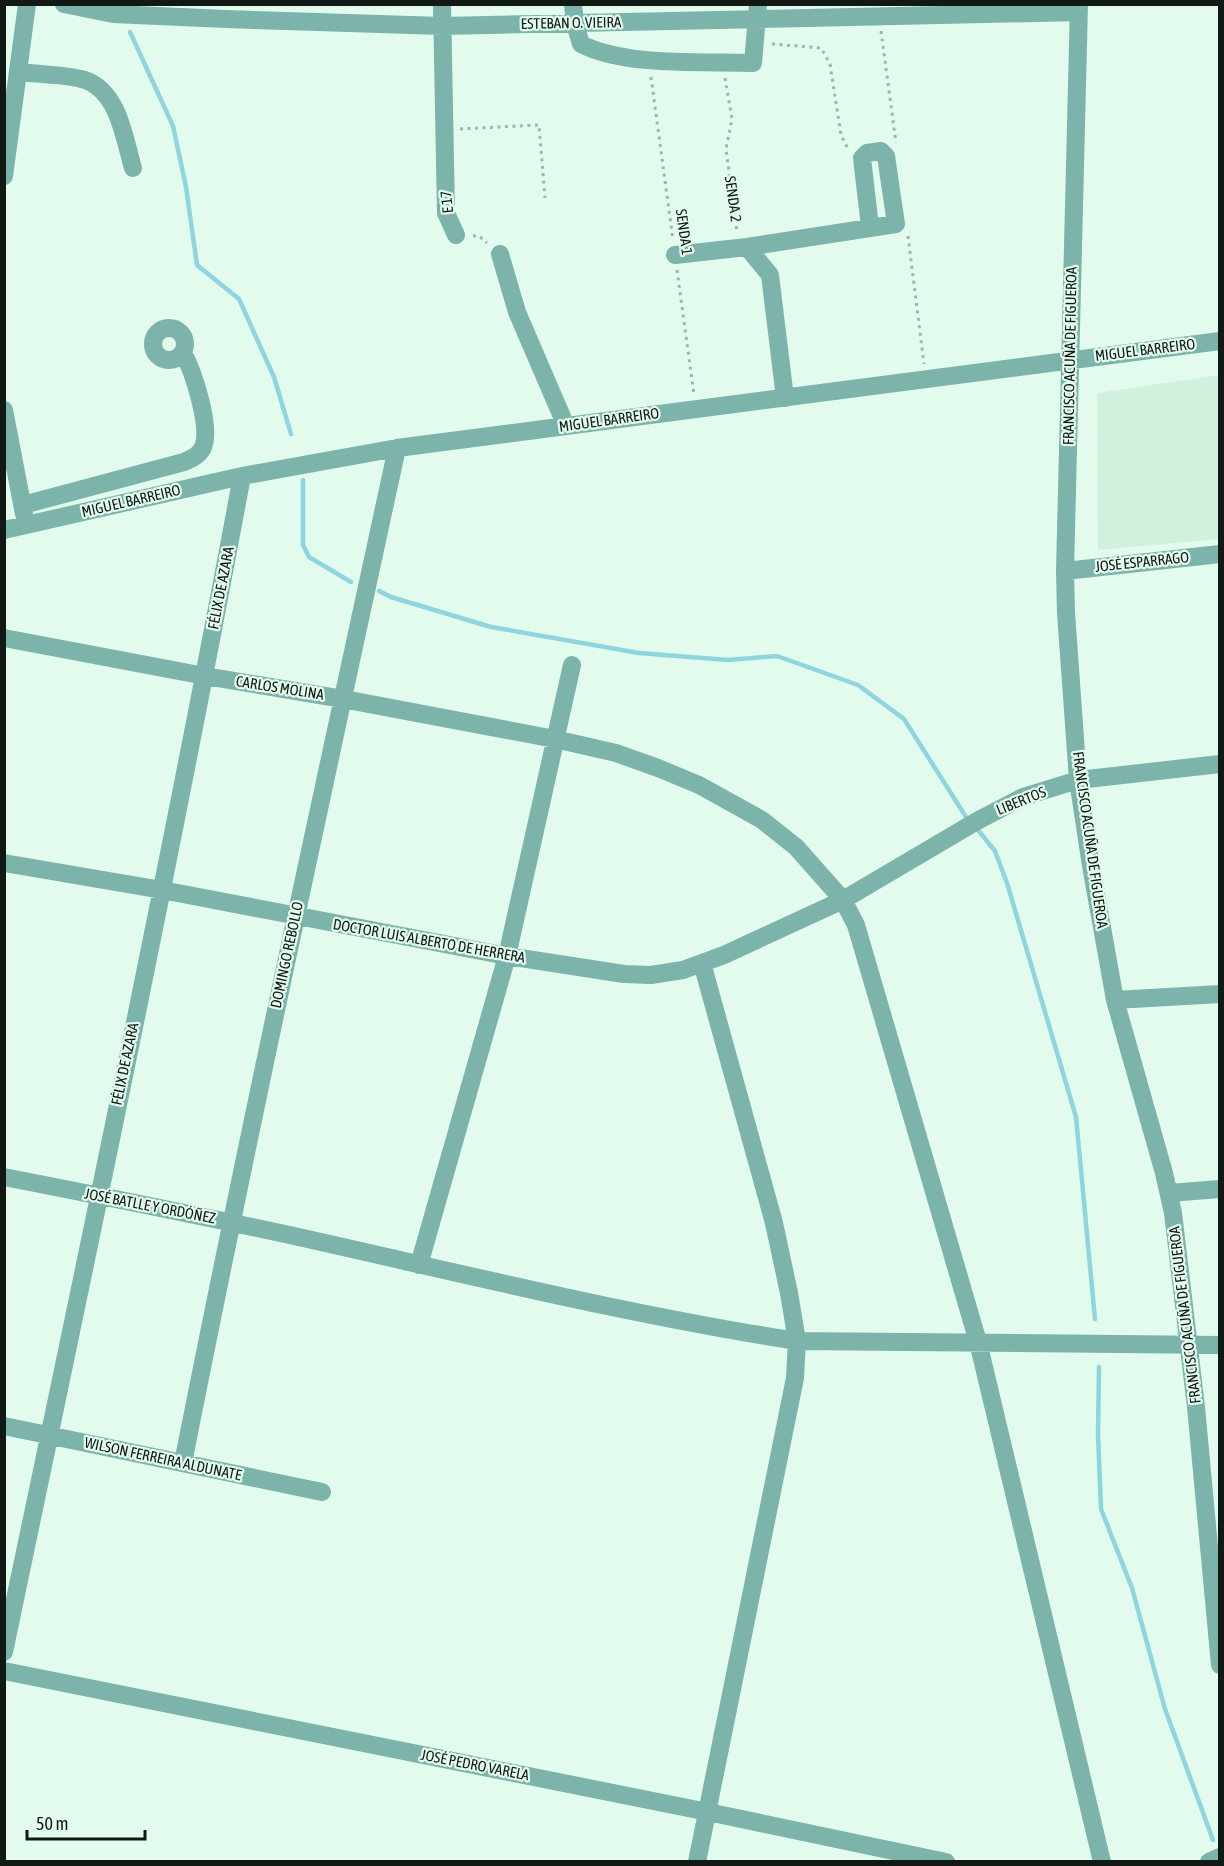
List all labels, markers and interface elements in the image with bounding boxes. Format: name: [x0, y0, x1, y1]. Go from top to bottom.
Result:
street label: ESTEBAN O. VIEIRA: [521, 13, 622, 32]
street label: SENDA 2: [722, 175, 745, 223]
street label: E 17: [437, 190, 456, 214]
street label: SENDA 1: [673, 208, 696, 256]
street label: FRANCISCO ACUÑA DE FIGUEROA: [1059, 266, 1080, 445]
street label: MIGUEL BARREIRO: [1094, 335, 1196, 364]
street label: MIGUEL BARREIRO: [558, 404, 660, 435]
street label: MIGUEL BARREIRO: [80, 481, 182, 520]
street label: FÉLIX DE AZARA: [204, 544, 237, 631]
street label: JOSÉ ESPARRAGO: [1094, 548, 1190, 575]
street label: CARLOS MOLINA: [235, 672, 326, 703]
street label: FRANCISCO ACUÑA DE FIGUEROA: [1070, 750, 1111, 930]
street label: LIBERTOS: [994, 783, 1048, 818]
street label: DOMINGO REBOLLO: [267, 900, 306, 1010]
street label: DOCTOR LUIS ALBERTO DE HERRERA: [332, 915, 527, 966]
street label: FÉLIX DE AZARA: [107, 1020, 142, 1107]
street label: JOSÉ BATLLE Y ORDÓÑEZ: [83, 1184, 217, 1227]
street label: FRANCISCO ACUÑA DE FIGUEROA: [1165, 1225, 1204, 1405]
street label: WILSON FERREIRA ALDUNATE: [83, 1434, 244, 1484]
street label: JOSÉ PEDRO VARELA: [419, 1746, 531, 1783]
scale bar: [27, 1803, 146, 1841]
text: 50 m: [36, 1813, 68, 1834]

